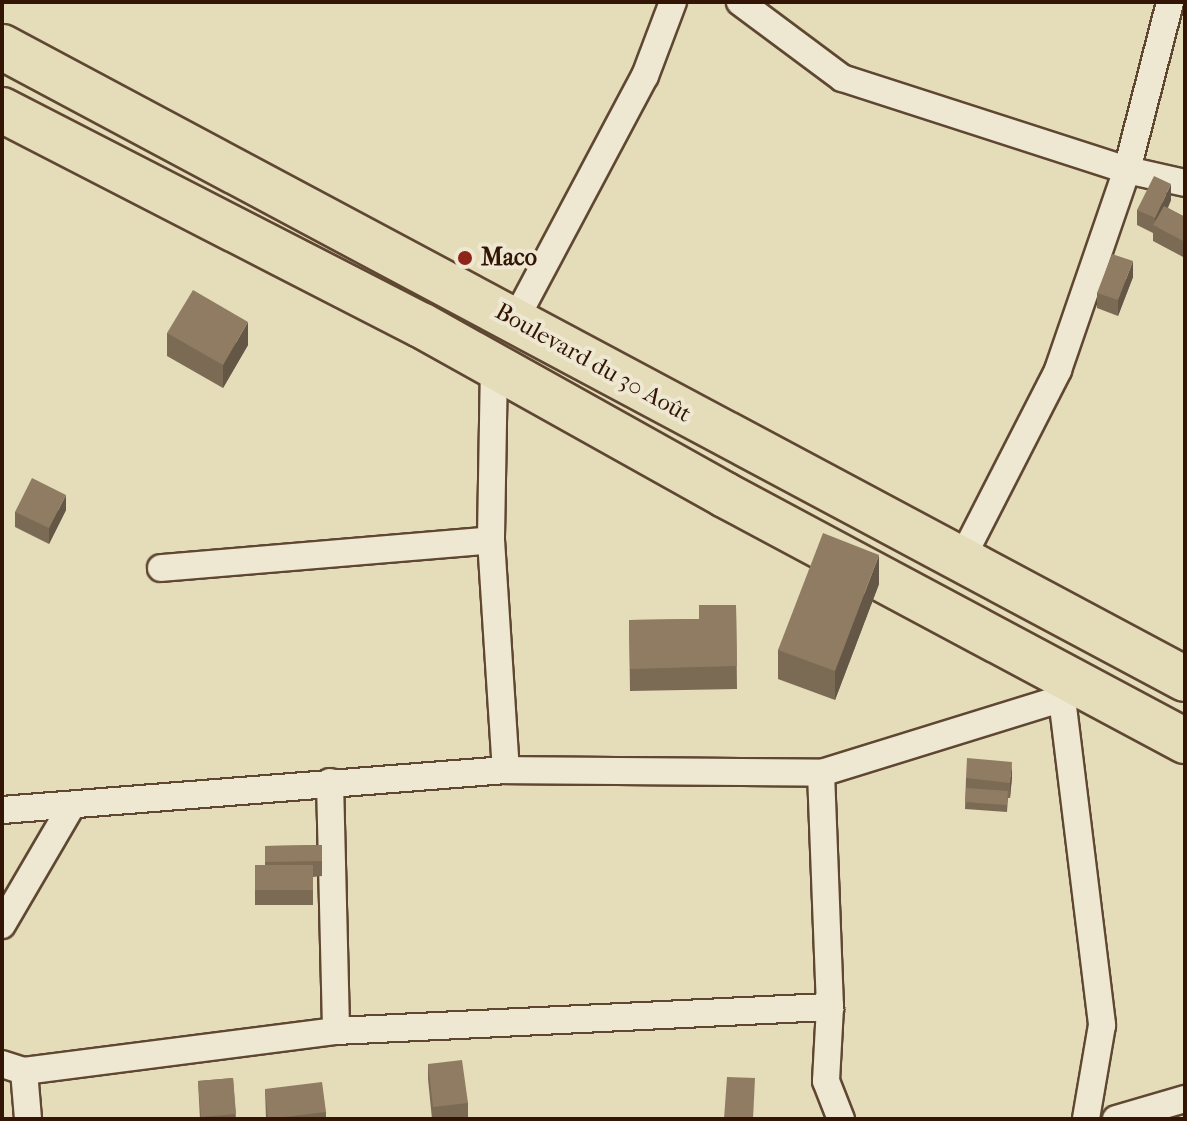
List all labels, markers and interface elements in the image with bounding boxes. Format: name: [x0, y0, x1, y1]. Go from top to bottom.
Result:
place label: Maco: [481, 244, 537, 272]
marker: Maco: [456, 249, 474, 267]
street label: Boulevard du 30 Août: [490, 297, 696, 429]

